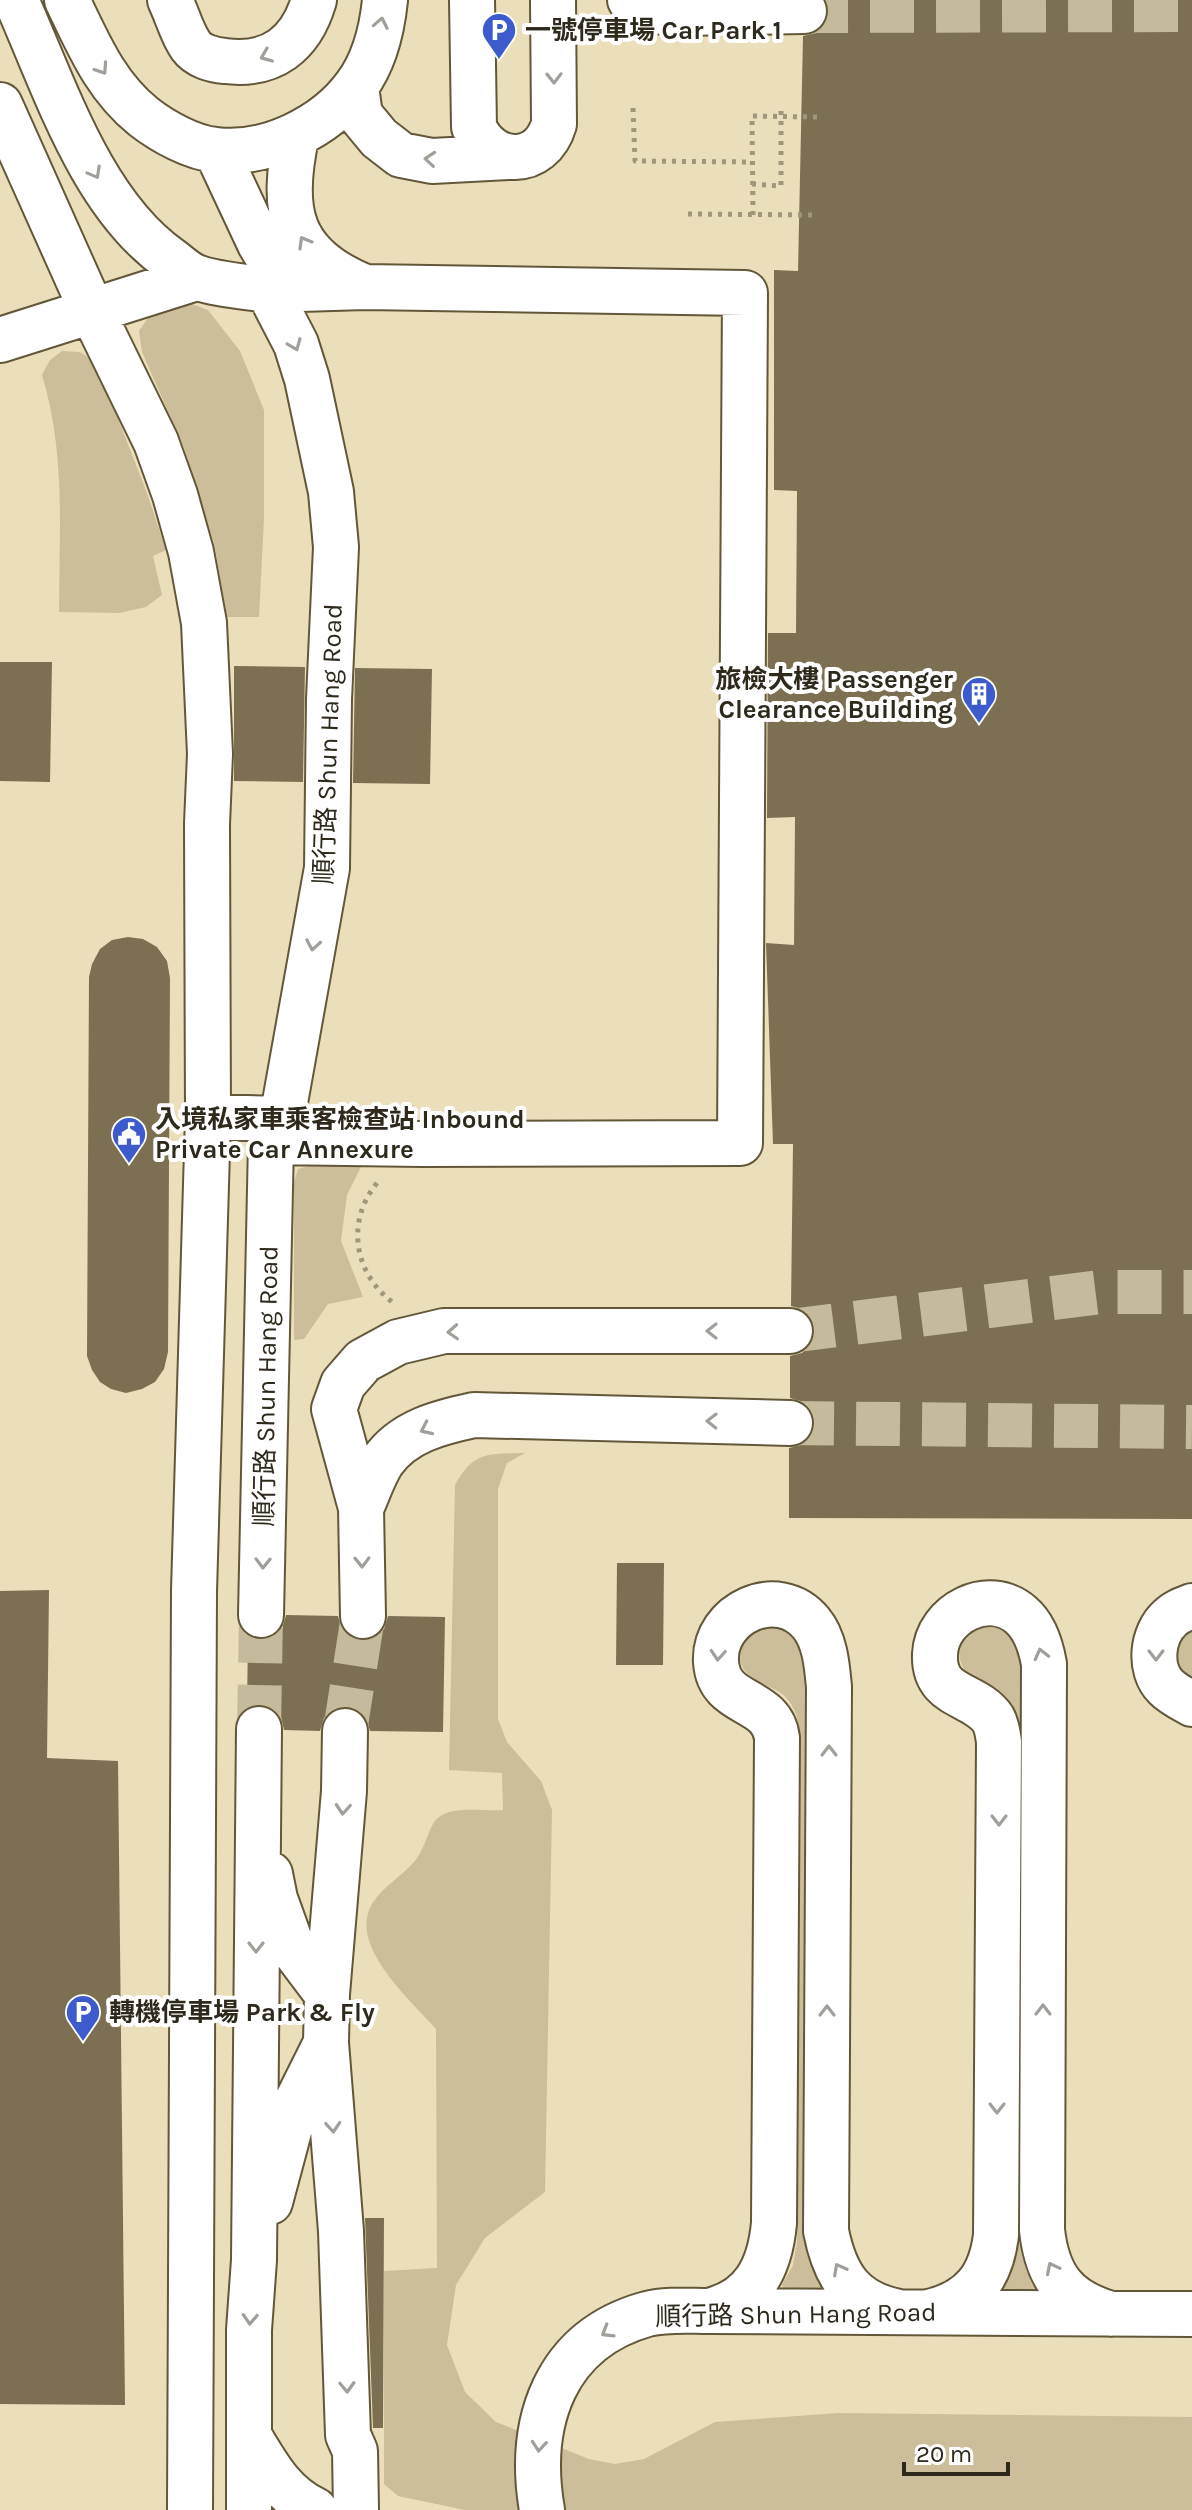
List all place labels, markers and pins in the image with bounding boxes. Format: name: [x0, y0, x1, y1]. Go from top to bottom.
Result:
parking icon: 一號停車場 Car Park 1: [480, 11, 518, 61]
place label: 一號停車場 Car Park 1: [525, 15, 782, 46]
place label: 旅檢大樓 Passenger Clearance Building: [716, 664, 954, 725]
building icon: 旅檢大樓 Passenger Clearance Building: [960, 675, 998, 725]
place label: 入境私家車乘客檢查站 Inbound Private Car Annexure: [155, 1104, 525, 1165]
public building icon: 入境私家車乘客檢查站 Inbound Private Car Annexure: [110, 1115, 148, 1165]
parking icon: 轉機停車場 Park & Fly: [64, 1993, 102, 2043]
place label: 轉機停車場 Park & Fly: [109, 1997, 375, 2028]

